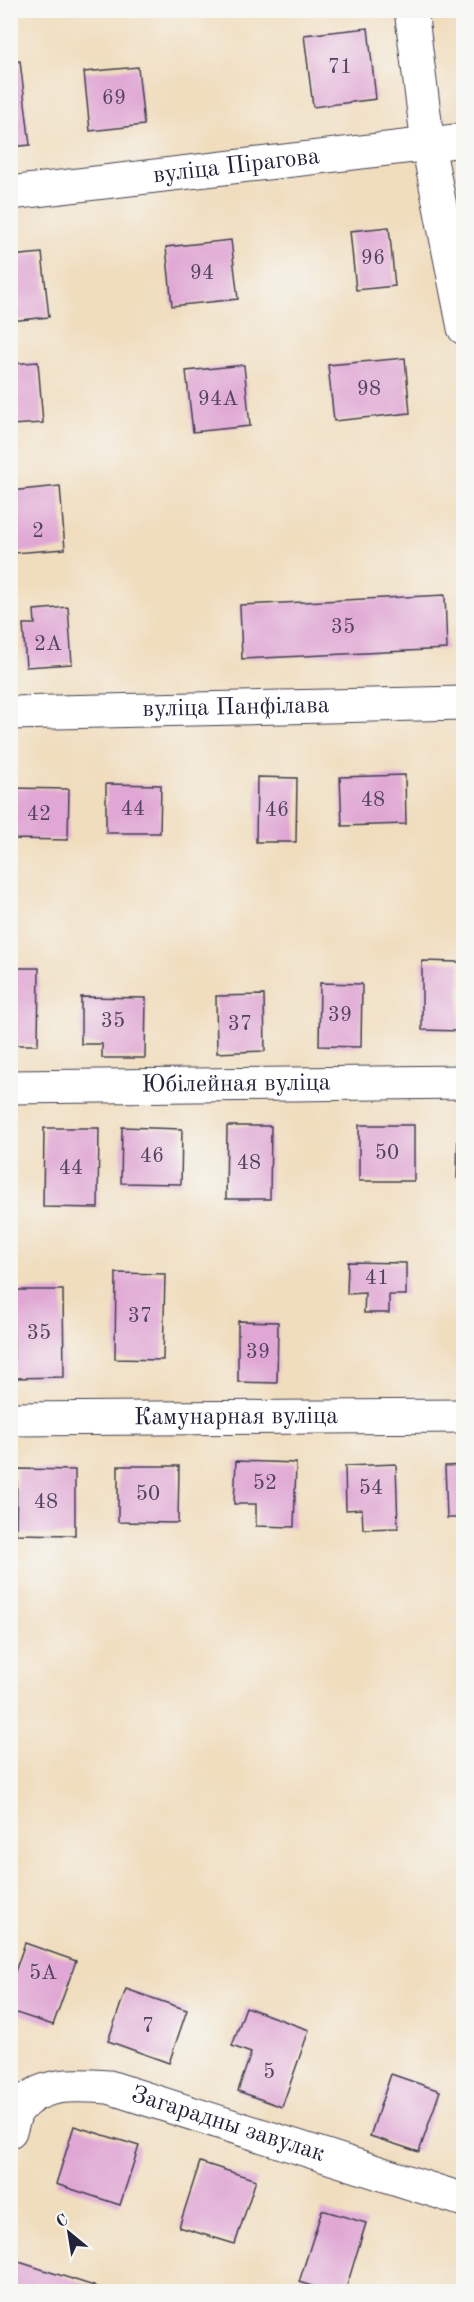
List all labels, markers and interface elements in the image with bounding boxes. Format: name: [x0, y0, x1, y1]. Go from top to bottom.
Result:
house number: 71: [328, 57, 352, 78]
house number: 69: [102, 88, 126, 109]
street label: вуліца Пірагова: [152, 145, 321, 188]
house number: 96: [361, 248, 385, 269]
house number: 94: [190, 263, 214, 284]
house number: 98: [357, 379, 381, 400]
house number: 94А: [198, 389, 238, 410]
house number: 2: [32, 521, 44, 542]
house number: 35: [331, 617, 355, 638]
house number: 2А: [34, 634, 62, 655]
street label: вуліца Панфілава: [142, 694, 330, 722]
house number: 48: [361, 790, 385, 811]
house number: 44: [121, 799, 145, 820]
house number: 46: [265, 800, 289, 821]
house number: 42: [27, 804, 51, 825]
house number: 39: [328, 1005, 352, 1026]
house number: 35: [101, 1011, 125, 1032]
house number: 37: [228, 1014, 252, 1035]
street label: Юбілейная вуліца: [141, 1071, 331, 1098]
house number: 50: [375, 1143, 399, 1164]
house number: 46: [140, 1146, 164, 1167]
house number: 48: [237, 1153, 261, 1174]
house number: 44: [59, 1158, 83, 1179]
house number: 41: [365, 1268, 389, 1289]
house number: 37: [128, 1306, 152, 1327]
house number: 35: [27, 1323, 51, 1344]
house number: 39: [246, 1342, 270, 1363]
street label: Камунарная вуліца: [134, 1405, 338, 1430]
house number: 52: [253, 1473, 277, 1494]
house number: 54: [359, 1478, 383, 1499]
house number: 50: [136, 1484, 160, 1505]
house number: 48: [34, 1492, 58, 1513]
house number: 5А: [29, 1963, 57, 1984]
house number: 7: [142, 2016, 154, 2037]
house number: 5: [263, 2062, 275, 2083]
street label: Загарадны завулак: [128, 2083, 327, 2167]
north arrow: [39, 2203, 99, 2263]
text: С: [54, 2212, 71, 2231]

